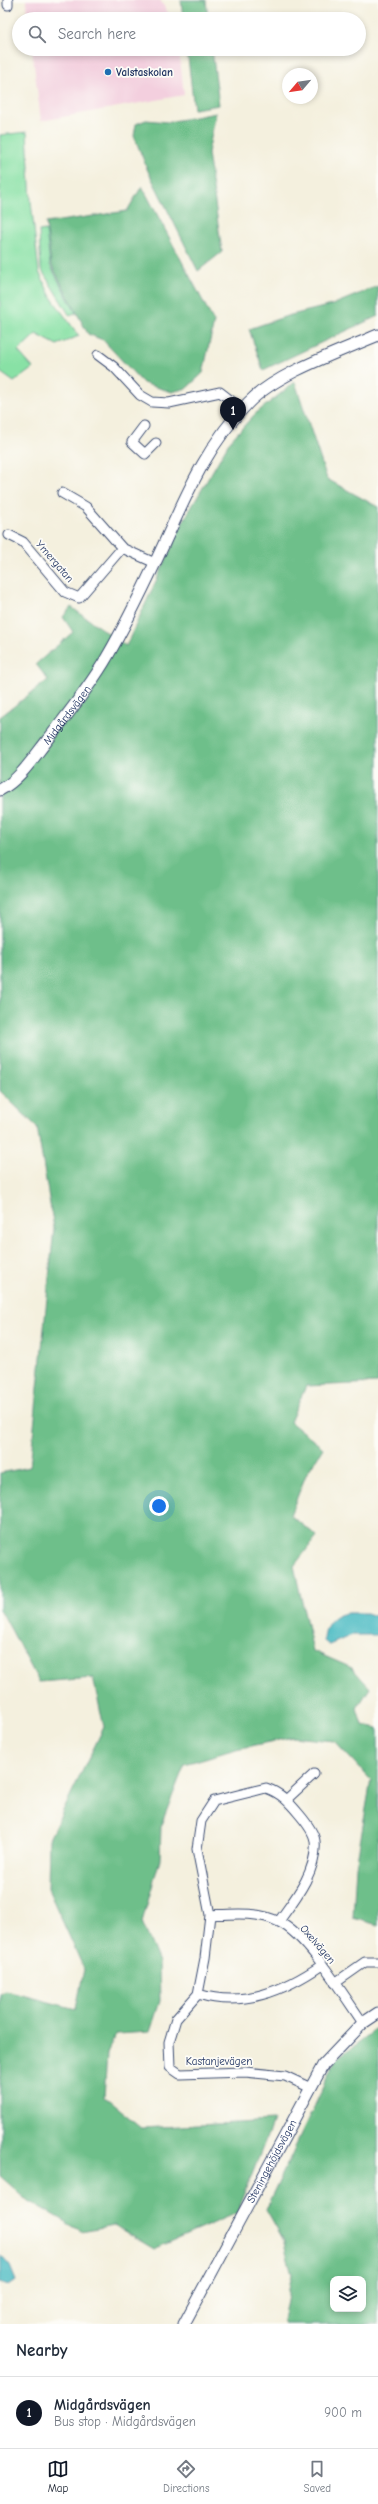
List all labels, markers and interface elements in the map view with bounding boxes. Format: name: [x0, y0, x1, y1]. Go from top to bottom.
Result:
search box: [12, 12, 366, 56]
icon: search: [26, 23, 48, 45]
text: Search here: [58, 25, 136, 43]
place label: Valstaskolan: [116, 66, 173, 79]
marker: Valstaskolan: [103, 67, 113, 77]
north arrow: [282, 68, 318, 104]
pin: 1: [220, 397, 246, 430]
street label: Ymergatan: [33, 538, 76, 585]
street label: Midgårdsvägen: [40, 683, 94, 747]
your location: [149, 1496, 169, 1516]
street label: Oxelvägen: [297, 1922, 338, 1966]
street label: Kastanjevägen: [186, 2055, 252, 2068]
street label: Steningehöjdsvägen: [244, 2117, 300, 2205]
map controls: [330, 2276, 366, 2312]
button: layers: [330, 2276, 366, 2312]
text: Nearby: [16, 2341, 67, 2360]
text: Midgårdsvägen: [54, 2396, 151, 2414]
text: 1: [26, 2405, 32, 2420]
text: 900 m: [324, 2405, 362, 2420]
text: Bus stop · Midgårdsvägen: [54, 2414, 196, 2429]
tab: Map: [47, 2458, 69, 2495]
tab: Directions: [163, 2458, 210, 2495]
tab: Saved: [304, 2458, 331, 2495]

